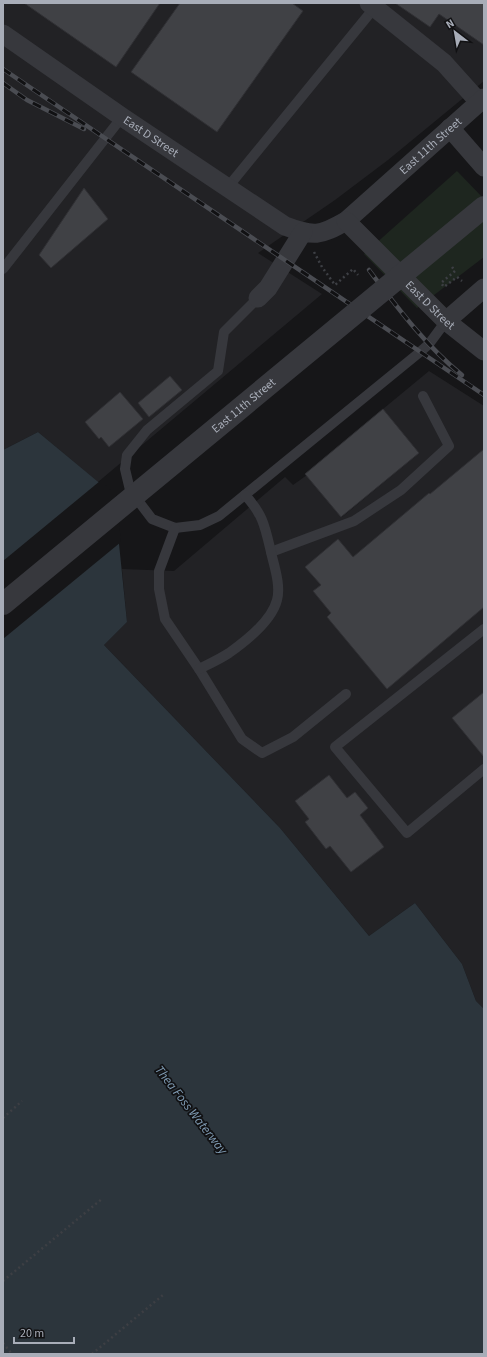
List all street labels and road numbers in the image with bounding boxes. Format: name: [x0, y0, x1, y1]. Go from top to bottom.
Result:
street label: East D Street: [120, 112, 182, 161]
street label: East 11th Street: [395, 113, 465, 178]
street label: East D Street: [402, 277, 459, 333]
street label: East 11th Street: [208, 374, 279, 437]

